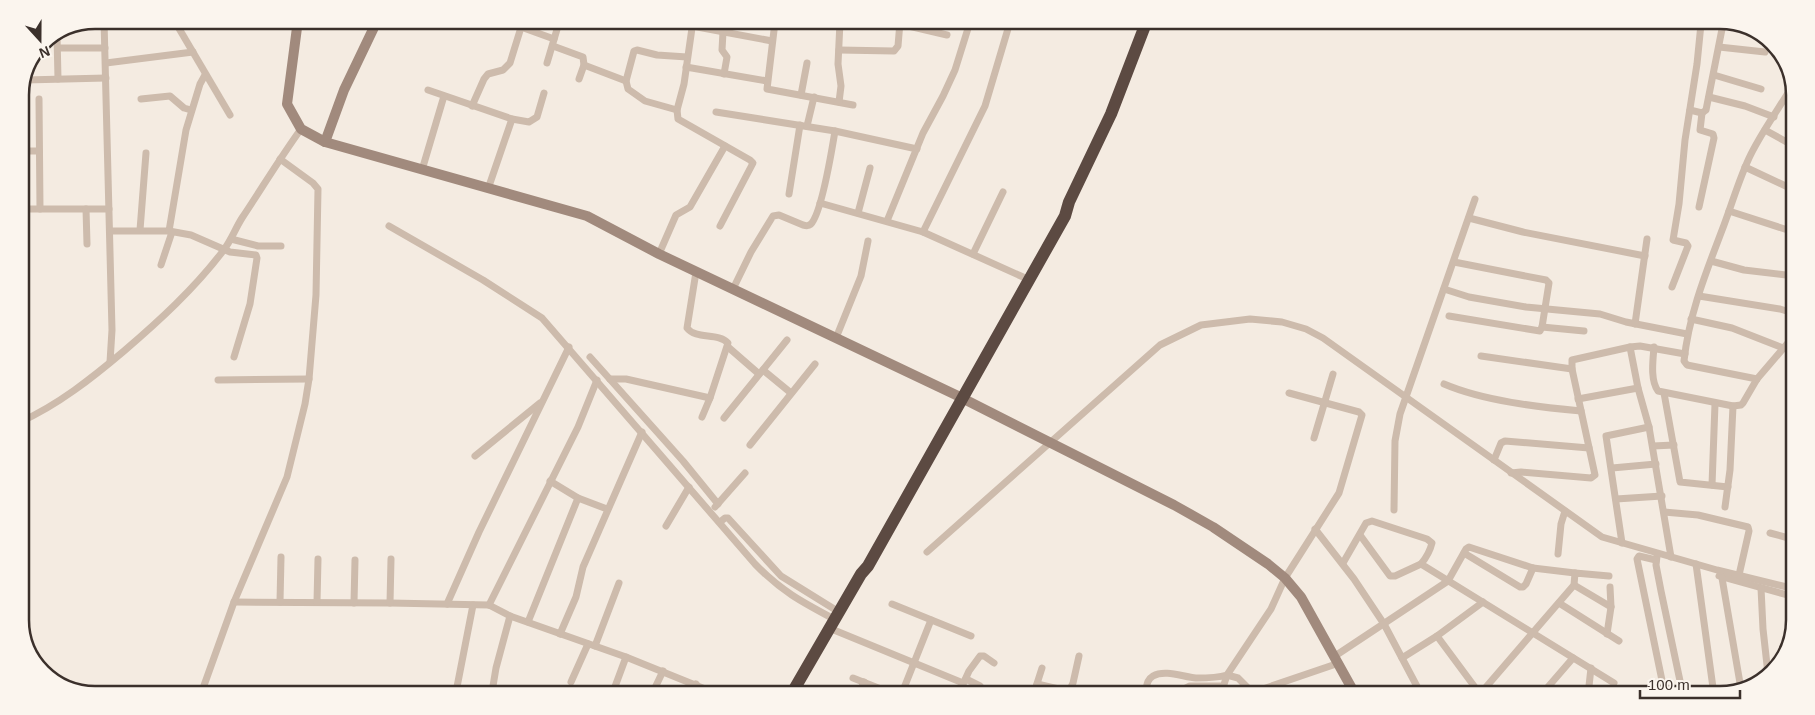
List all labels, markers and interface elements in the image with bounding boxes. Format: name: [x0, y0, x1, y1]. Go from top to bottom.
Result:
north arrow: [15, 15, 65, 65]
text: N: [37, 43, 52, 61]
scale bar: [1640, 668, 1740, 700]
text: 100 m: [1648, 676, 1690, 693]

